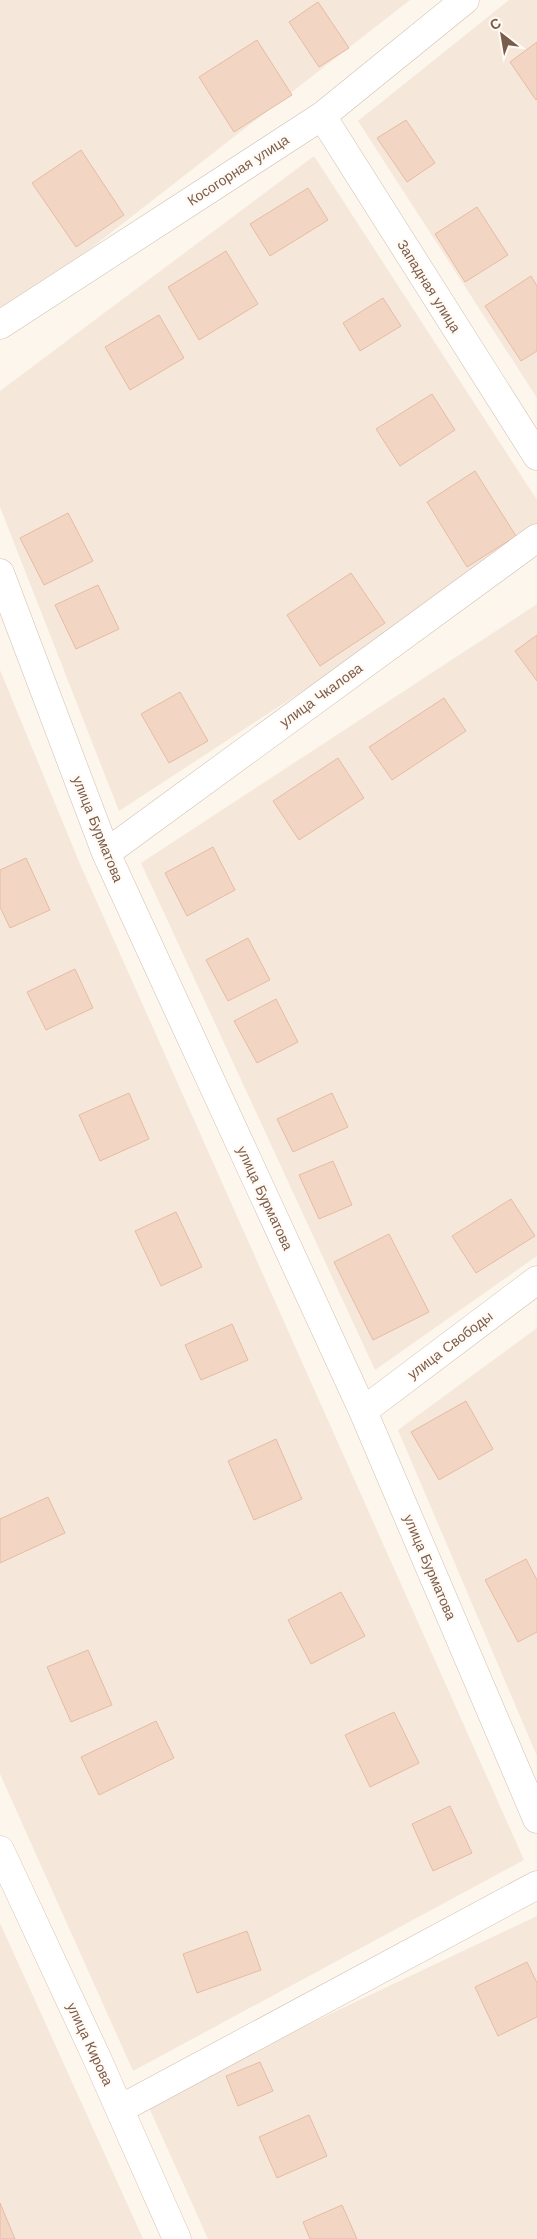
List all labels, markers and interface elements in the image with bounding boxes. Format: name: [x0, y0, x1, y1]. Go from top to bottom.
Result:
north arrow: [477, 10, 527, 60]
text: С: [487, 14, 504, 33]
street label: Косогорная улица: [184, 131, 292, 209]
street label: Западная улица: [394, 237, 464, 335]
street label: улица Чкалова: [277, 660, 366, 730]
street label: улица Бурматова: [69, 774, 127, 885]
street label: улица Бурматова: [234, 1143, 296, 1253]
street label: улица Свободы: [404, 1308, 496, 1382]
street label: улица Бурматова: [401, 1512, 460, 1622]
street label: улица Кирова: [64, 2000, 116, 2088]

